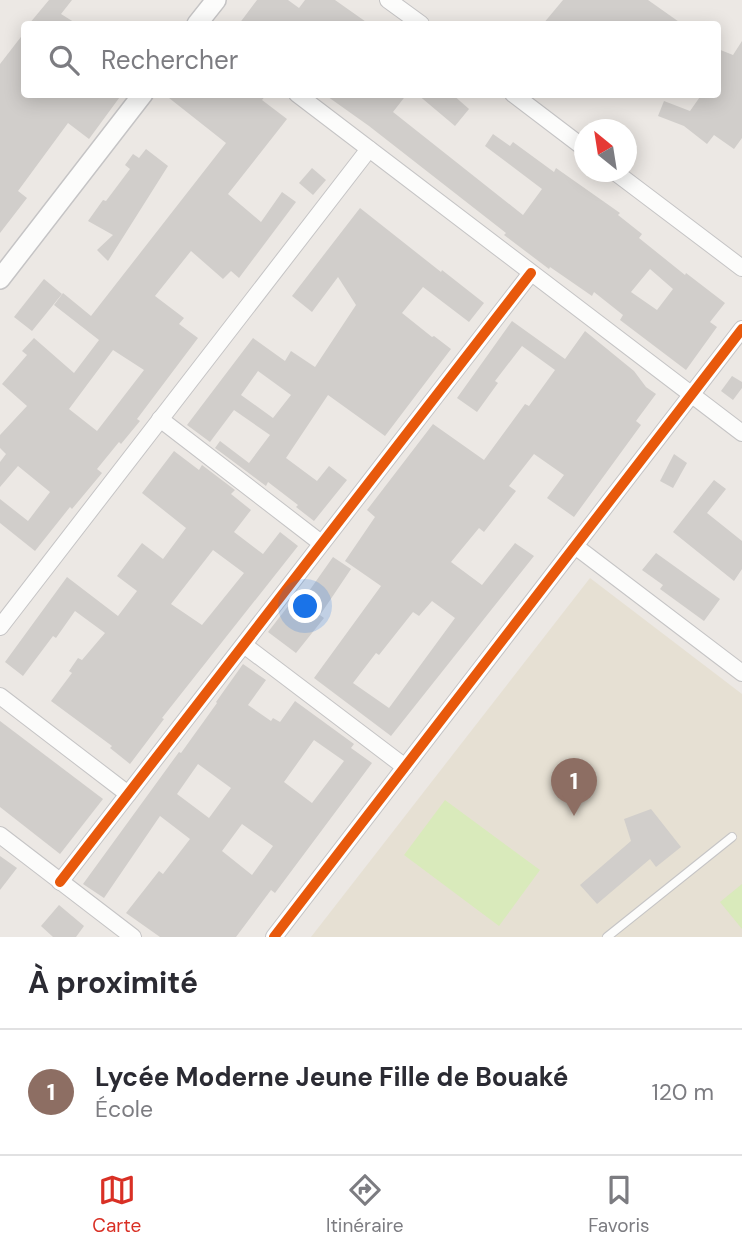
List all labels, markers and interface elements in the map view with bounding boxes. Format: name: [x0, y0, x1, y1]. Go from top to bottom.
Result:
search box: [21, 21, 721, 98]
icon: search: [45, 41, 83, 79]
text: Rechercher: [101, 43, 238, 77]
north arrow: [574, 119, 637, 182]
your location: [288, 589, 322, 623]
pin: 1: [551, 758, 597, 816]
text: À proximité: [28, 963, 198, 1002]
text: Lycée Moderne Jeune Fille de Bouaké: [95, 1060, 568, 1094]
text: 1: [47, 1077, 55, 1107]
text: 120 m: [651, 1077, 714, 1107]
text: École: [95, 1094, 153, 1124]
tab: Carte: [92, 1171, 141, 1238]
tab: Itinéraire: [326, 1171, 404, 1238]
tab: Favoris: [588, 1171, 650, 1238]

